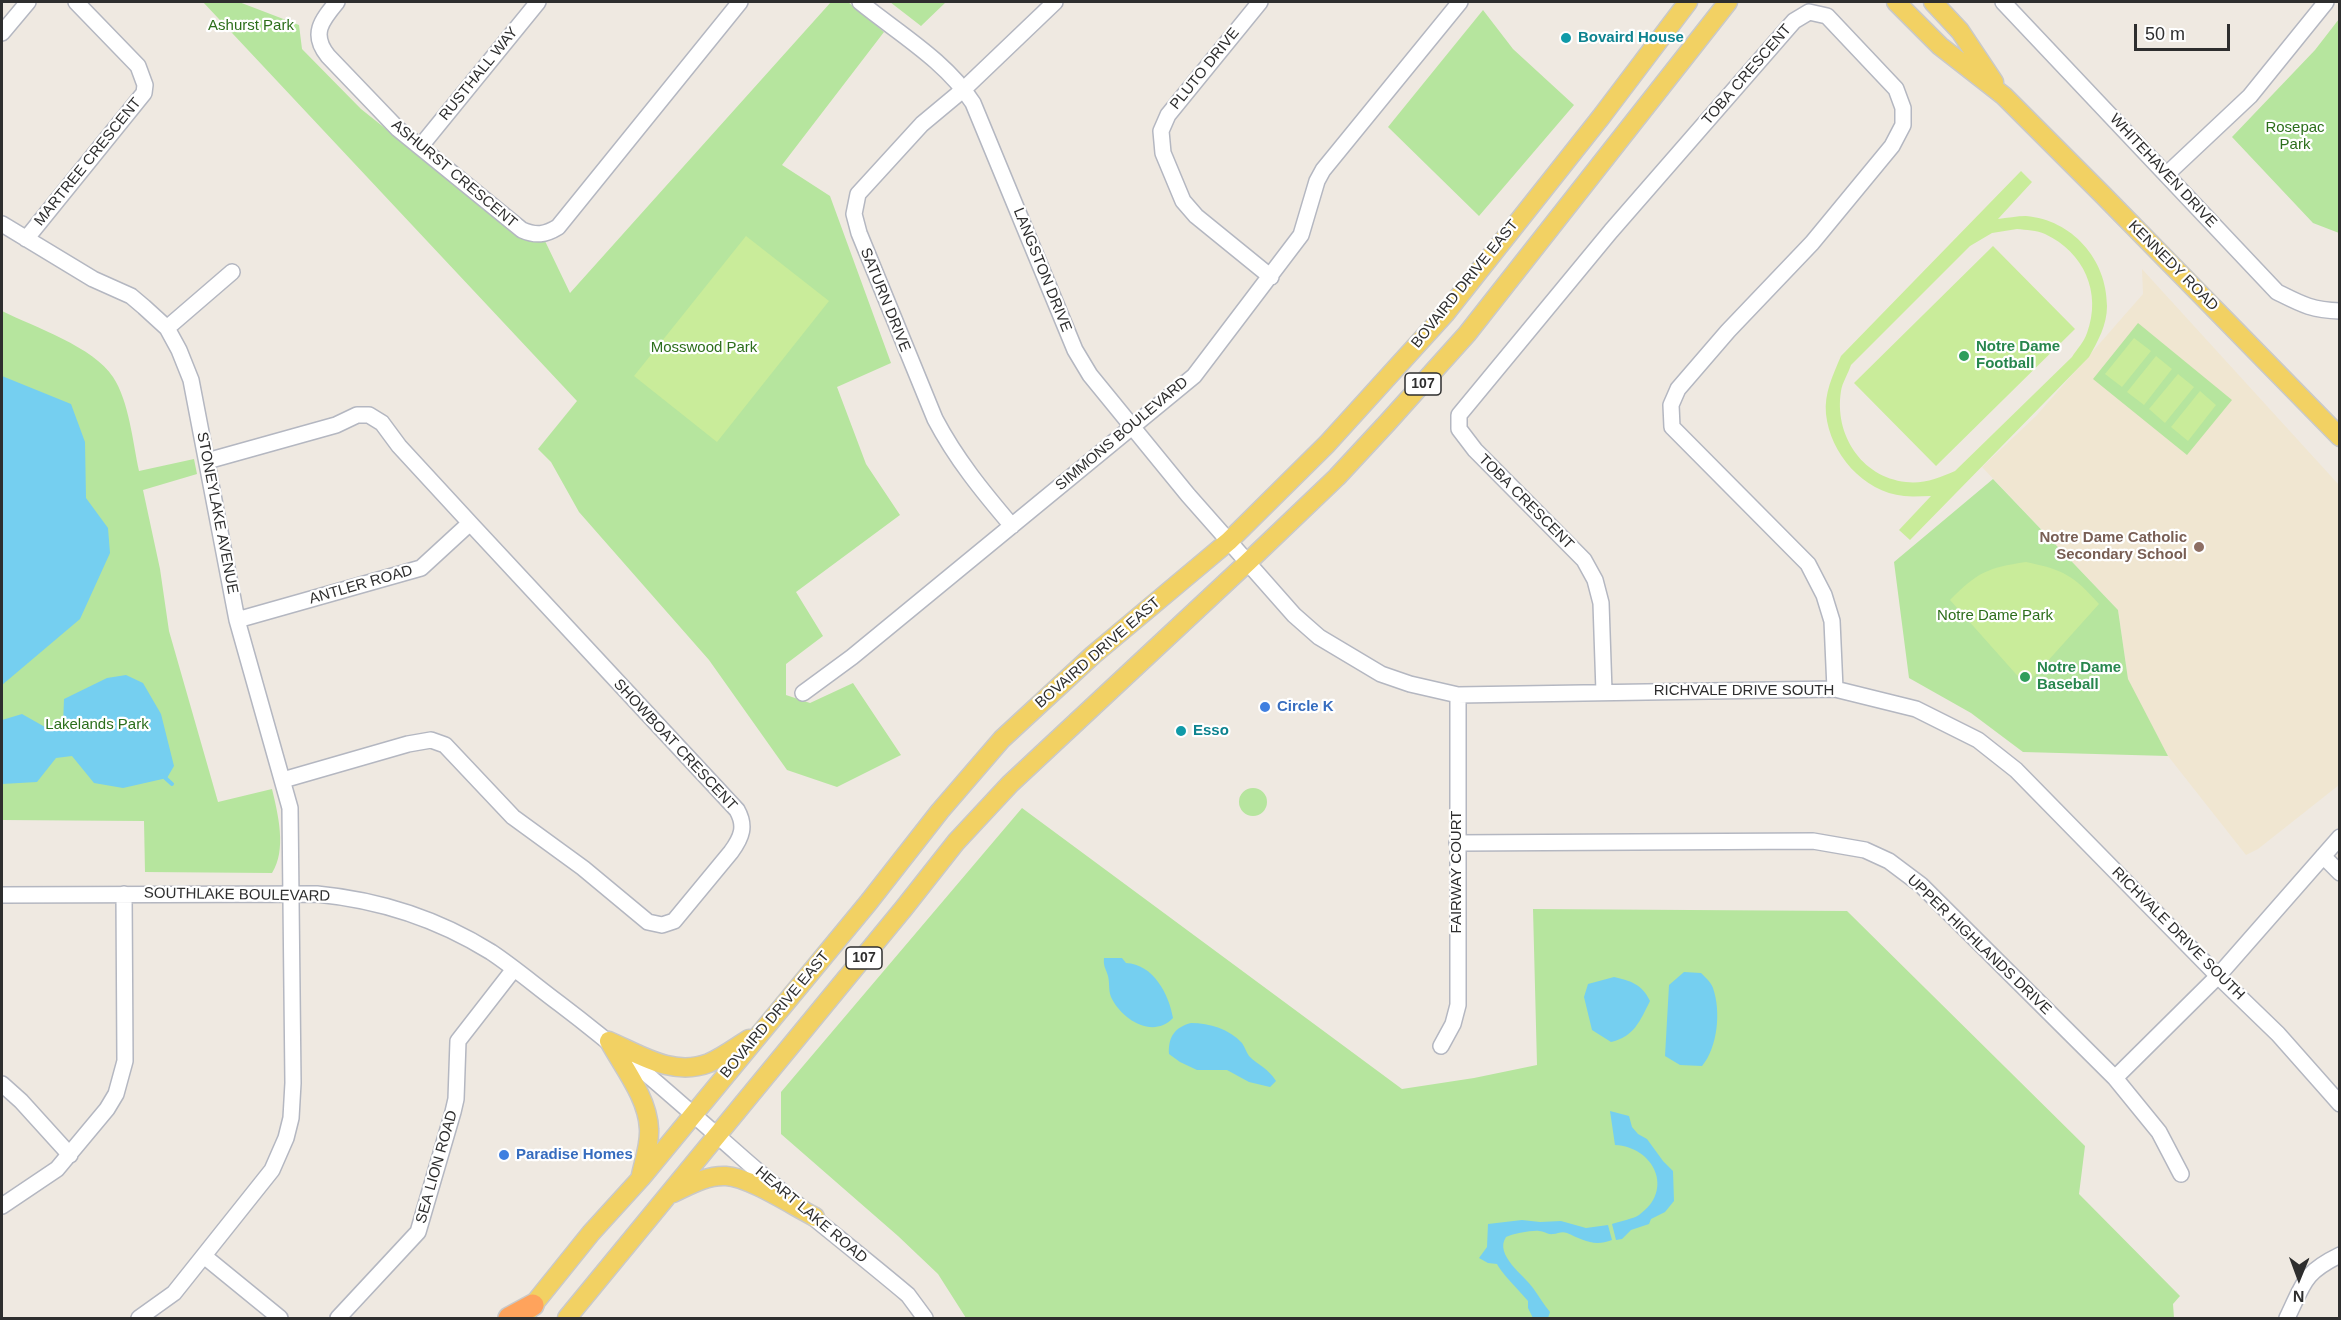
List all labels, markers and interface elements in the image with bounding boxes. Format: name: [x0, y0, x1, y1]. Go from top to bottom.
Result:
scale bar: [2137, 12, 2233, 50]
park label: Ashurst Park: [208, 17, 294, 35]
street label: TOBA CRESCENT: [1698, 21, 1796, 129]
street label: RUSTHALL WAY: [436, 24, 522, 124]
text: 50 m: [2145, 24, 2185, 44]
street label: PLUTO DRIVE: [1167, 25, 1243, 113]
place label: Bovaird House: [1578, 29, 1684, 47]
marker: Bovaird House: [1559, 31, 1573, 45]
street label: MARTREE CRESCENT: [31, 94, 145, 230]
street label: WHITEHAVEN DRIVE: [2106, 110, 2220, 232]
street label: ASHURST CRESCENT: [388, 116, 520, 232]
park label: Rosepac Park: [2265, 119, 2325, 154]
street label: LANGSTON DRIVE: [1009, 205, 1075, 335]
street label: BOVAIRD DRIVE EAST: [1408, 216, 1522, 352]
street label: KENNEDY ROAD: [2124, 217, 2222, 315]
street label: SATURN DRIVE: [856, 245, 914, 355]
place label: Notre Dame Football: [1976, 338, 2060, 373]
park label: Mosswood Park: [651, 339, 757, 357]
marker: Notre Dame Football: [1957, 349, 1971, 363]
street label: SIMMONS BOULEVARD: [1052, 373, 1192, 495]
road number: 107: [1405, 373, 1441, 395]
street label: STONEYLAKE AVENUE: [192, 431, 242, 595]
street label: TOBA CRESCENT: [1475, 451, 1577, 553]
place label: Notre Dame Catholic Secondary School: [2039, 529, 2187, 564]
marker: Notre Dame Catholic Secondary School: [2192, 540, 2206, 554]
street label: ANTLER ROAD: [307, 562, 415, 608]
street label: BOVAIRD DRIVE EAST: [1032, 594, 1164, 712]
park label: Notre Dame Park: [1937, 607, 2053, 625]
place label: Notre Dame Baseball: [2037, 659, 2121, 694]
marker: Notre Dame Baseball: [2018, 670, 2032, 684]
street label: SHOWBOAT CRESCENT: [609, 676, 741, 814]
street label: RICHVALE DRIVE SOUTH: [1654, 682, 1834, 700]
place label: Circle K: [1277, 698, 1334, 716]
marker: Circle K: [1258, 700, 1272, 714]
park label: Lakelands Park: [45, 716, 149, 734]
place label: Esso: [1193, 722, 1229, 740]
marker: Esso: [1174, 724, 1188, 738]
street label: FAIRWAY COURT: [1448, 811, 1466, 933]
street label: RICHVALE DRIVE SOUTH: [2108, 864, 2248, 1004]
street label: UPPER HIGHLANDS DRIVE: [1903, 871, 2055, 1019]
street label: SOUTHLAKE BOULEVARD: [144, 884, 330, 906]
road number: 107: [846, 947, 882, 969]
street label: BOVAIRD DRIVE EAST: [717, 948, 833, 1082]
street label: SEA LION ROAD: [412, 1108, 462, 1226]
place label: Paradise Homes: [516, 1146, 633, 1164]
marker: Paradise Homes: [497, 1148, 511, 1162]
street label: HEART LAKE ROAD: [751, 1163, 871, 1267]
north arrow: [2269, 1248, 2329, 1308]
text: N: [2293, 1288, 2305, 1305]

